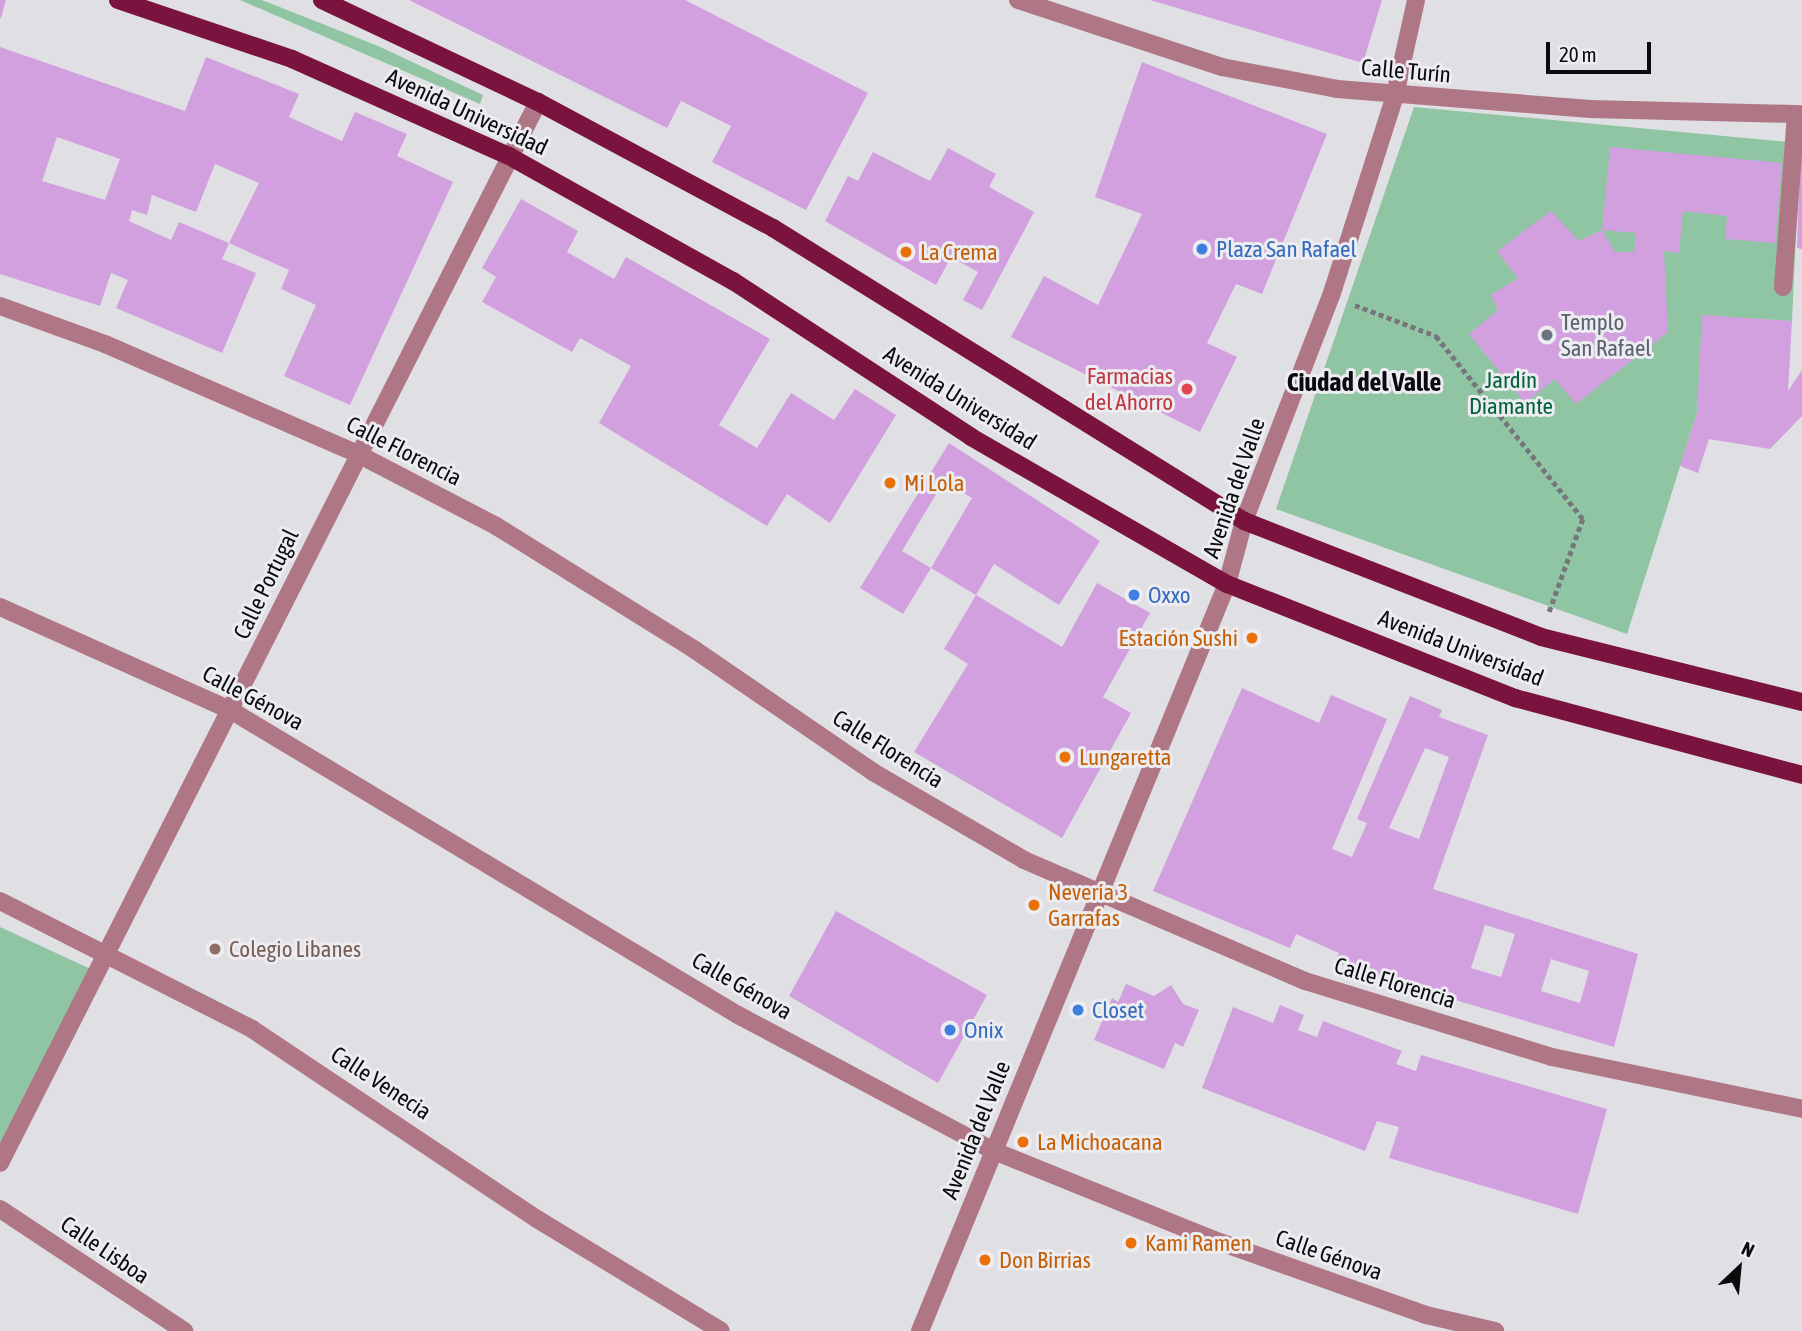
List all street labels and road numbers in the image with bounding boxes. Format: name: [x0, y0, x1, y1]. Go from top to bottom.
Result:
street label: Calle Turín: [1360, 53, 1452, 89]
street label: Avenida Universidad: [382, 63, 552, 161]
street label: Avenida Universidad: [879, 340, 1041, 456]
street label: Calle Florencia: [342, 410, 466, 492]
street label: Avenida del Valle: [1197, 414, 1271, 562]
street label: Calle Portugal: [228, 524, 304, 644]
street label: Avenida Universidad: [1375, 604, 1547, 692]
street label: Calle Génova: [198, 660, 308, 736]
street label: Calle Florencia: [828, 704, 948, 794]
street label: Calle Génova: [687, 946, 797, 1026]
street label: Calle Florencia: [1331, 951, 1459, 1015]
street label: Calle Venecia: [326, 1040, 436, 1126]
street label: Avenida del Valle: [936, 1057, 1016, 1203]
street label: Calle Lisboa: [55, 1210, 155, 1290]
street label: Calle Génova: [1272, 1224, 1386, 1286]

